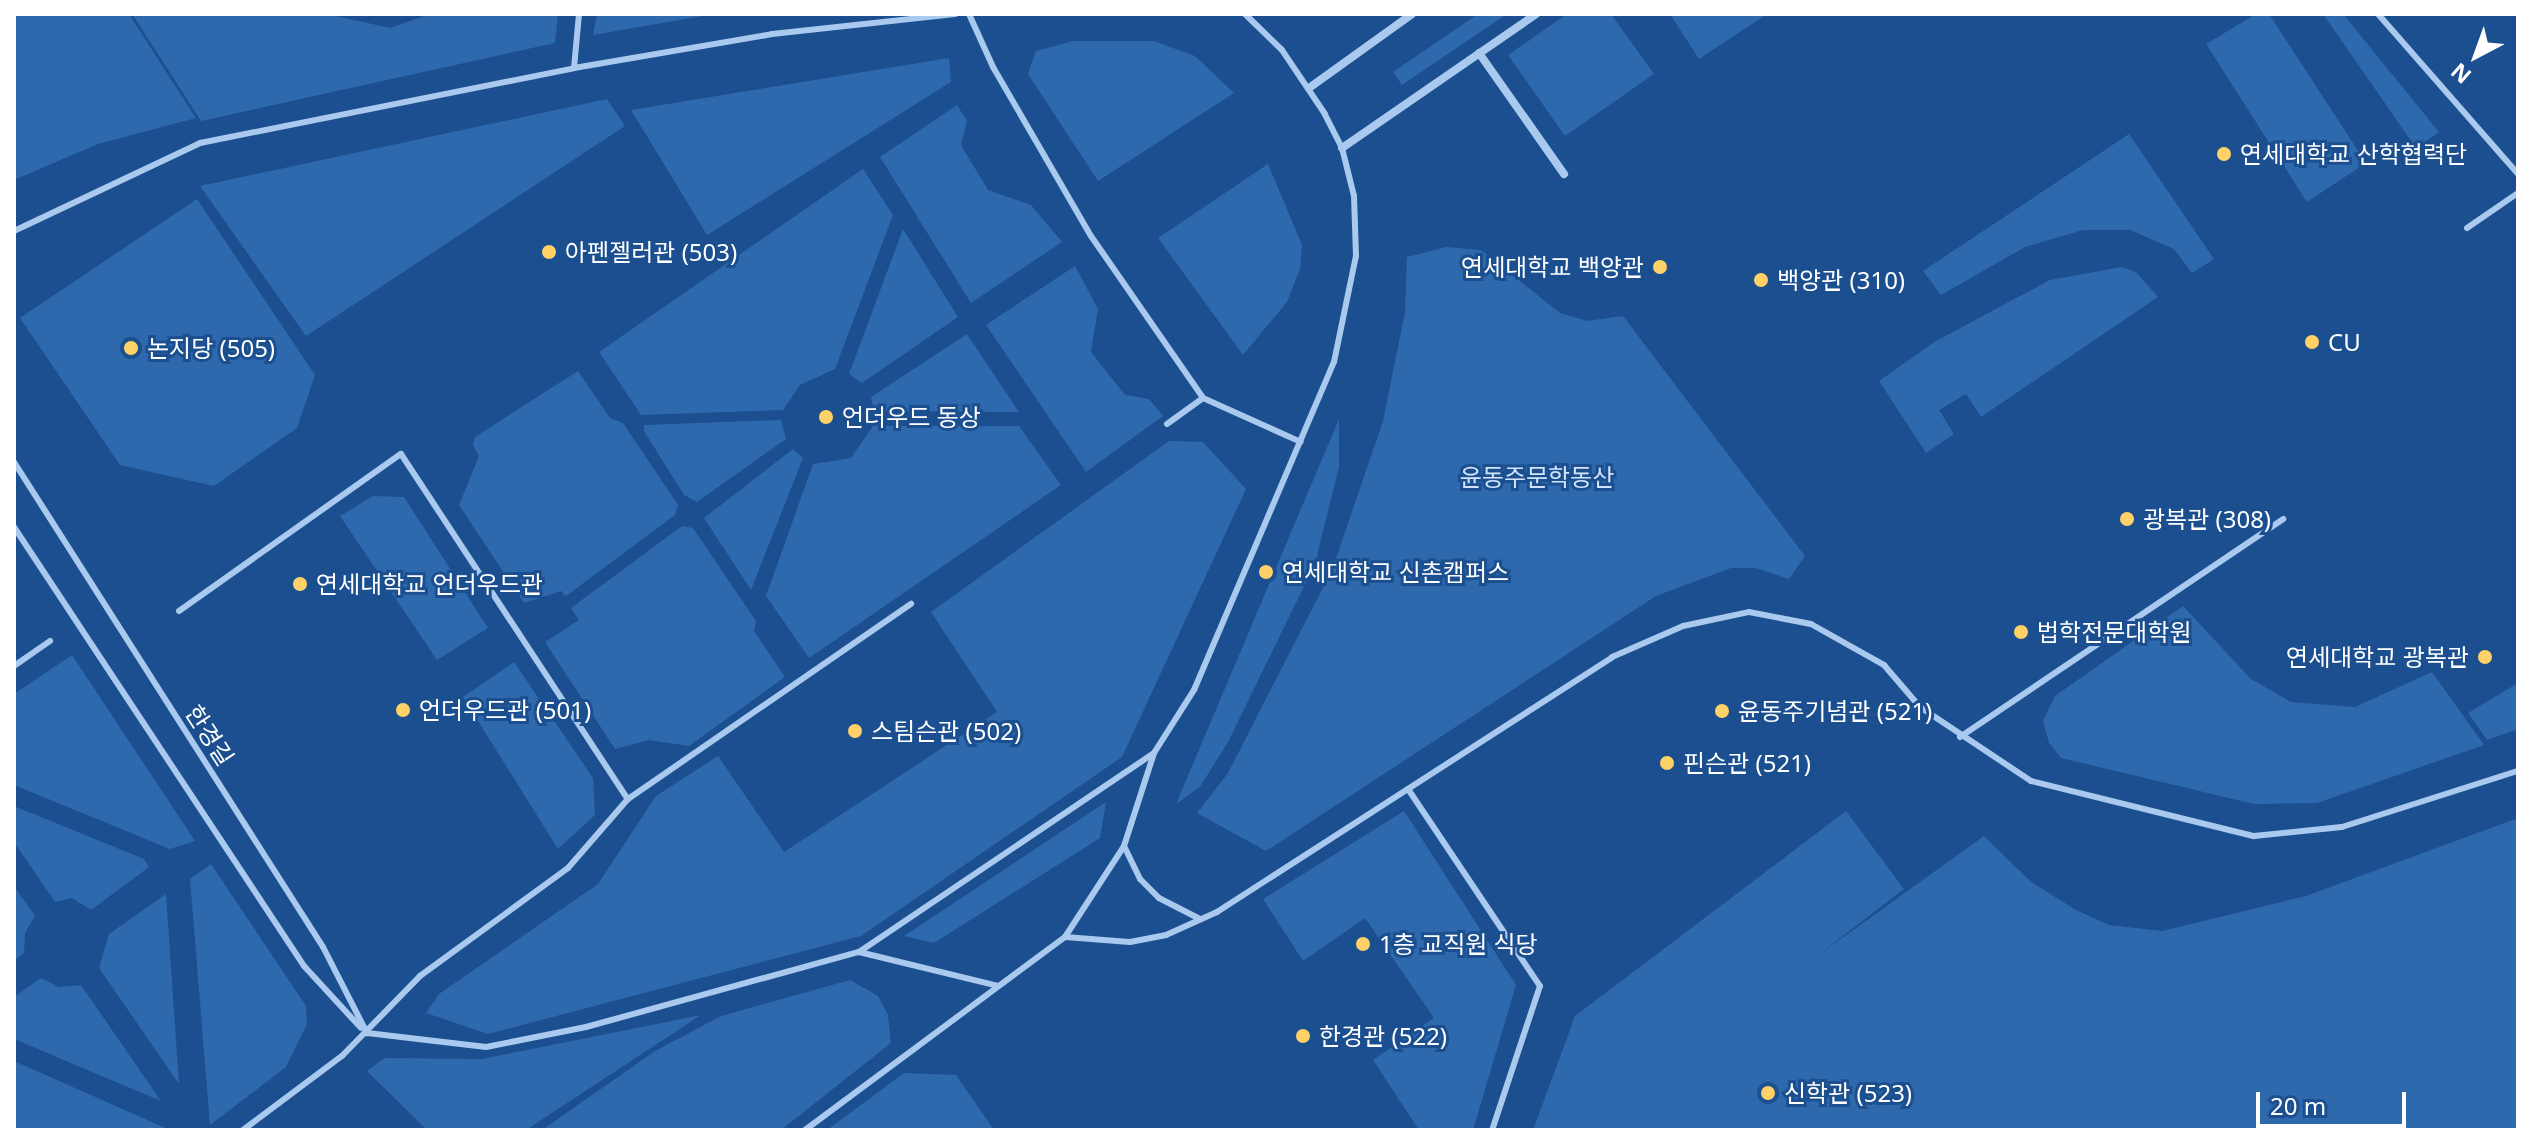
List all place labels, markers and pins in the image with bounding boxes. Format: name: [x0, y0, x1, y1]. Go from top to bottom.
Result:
place label: 연세대학교 산학협력단: [2240, 140, 2467, 168]
marker: 연세대학교 산학협력단: [2215, 145, 2233, 163]
place label: 아펜젤러관 (503): [565, 238, 737, 266]
marker: 아펜젤러관 (503): [540, 243, 558, 261]
place label: 연세대학교 백양관: [1461, 253, 1644, 281]
marker: 연세대학교 백양관: [1651, 258, 1669, 276]
place label: 백양관 (310): [1777, 266, 1905, 294]
marker: 백양관 (310): [1752, 271, 1770, 289]
place label: CU: [2328, 328, 2361, 356]
marker: CU: [2303, 333, 2321, 351]
place label: 논지당 (505): [147, 334, 275, 362]
marker: 논지당 (505): [122, 339, 140, 357]
place label: 언더우드 동상: [842, 403, 981, 431]
marker: 언더우드 동상: [817, 408, 835, 426]
place label: 광복관 (308): [2143, 505, 2271, 533]
marker: 광복관 (308): [2118, 510, 2136, 528]
place label: 연세대학교 신촌캠퍼스: [1282, 558, 1509, 586]
marker: 연세대학교 신촌캠퍼스: [1257, 563, 1275, 581]
place label: 연세대학교 언더우드관: [316, 570, 543, 598]
marker: 연세대학교 언더우드관: [291, 575, 309, 593]
place label: 법학전문대학원: [2037, 618, 2192, 646]
marker: 법학전문대학원: [2012, 623, 2030, 641]
place label: 연세대학교 광복관: [2286, 643, 2469, 671]
marker: 연세대학교 광복관: [2476, 648, 2494, 666]
place label: 언더우드관 (501): [419, 696, 591, 724]
place label: 윤동주기념관 (521): [1738, 697, 1932, 725]
marker: 언더우드관 (501): [394, 701, 412, 719]
marker: 윤동주기념관 (521): [1713, 702, 1731, 720]
place label: 스팀슨관 (502): [871, 717, 1021, 745]
marker: 스팀슨관 (502): [846, 722, 864, 740]
place label: 핀슨관 (521): [1683, 749, 1811, 777]
marker: 핀슨관 (521): [1658, 754, 1676, 772]
place label: 1층 교직원 식당: [1379, 930, 1538, 958]
marker: 1층 교직원 식당: [1354, 935, 1372, 953]
place label: 한경관 (522): [1319, 1022, 1447, 1050]
marker: 한경관 (522): [1294, 1027, 1312, 1045]
place label: 신학관 (523): [1784, 1079, 1912, 1107]
marker: 신학관 (523): [1759, 1084, 1777, 1102]

